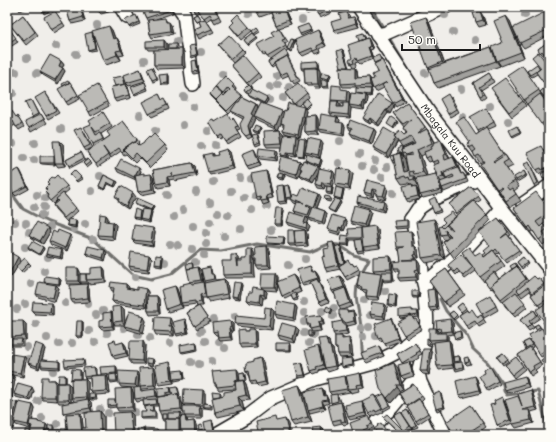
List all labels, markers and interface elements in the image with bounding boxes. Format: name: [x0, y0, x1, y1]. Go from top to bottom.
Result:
scale bar: [402, 26, 480, 52]
text: 50 m: [408, 31, 436, 47]
street label: Mbagala Kuu Road: [418, 101, 483, 180]

